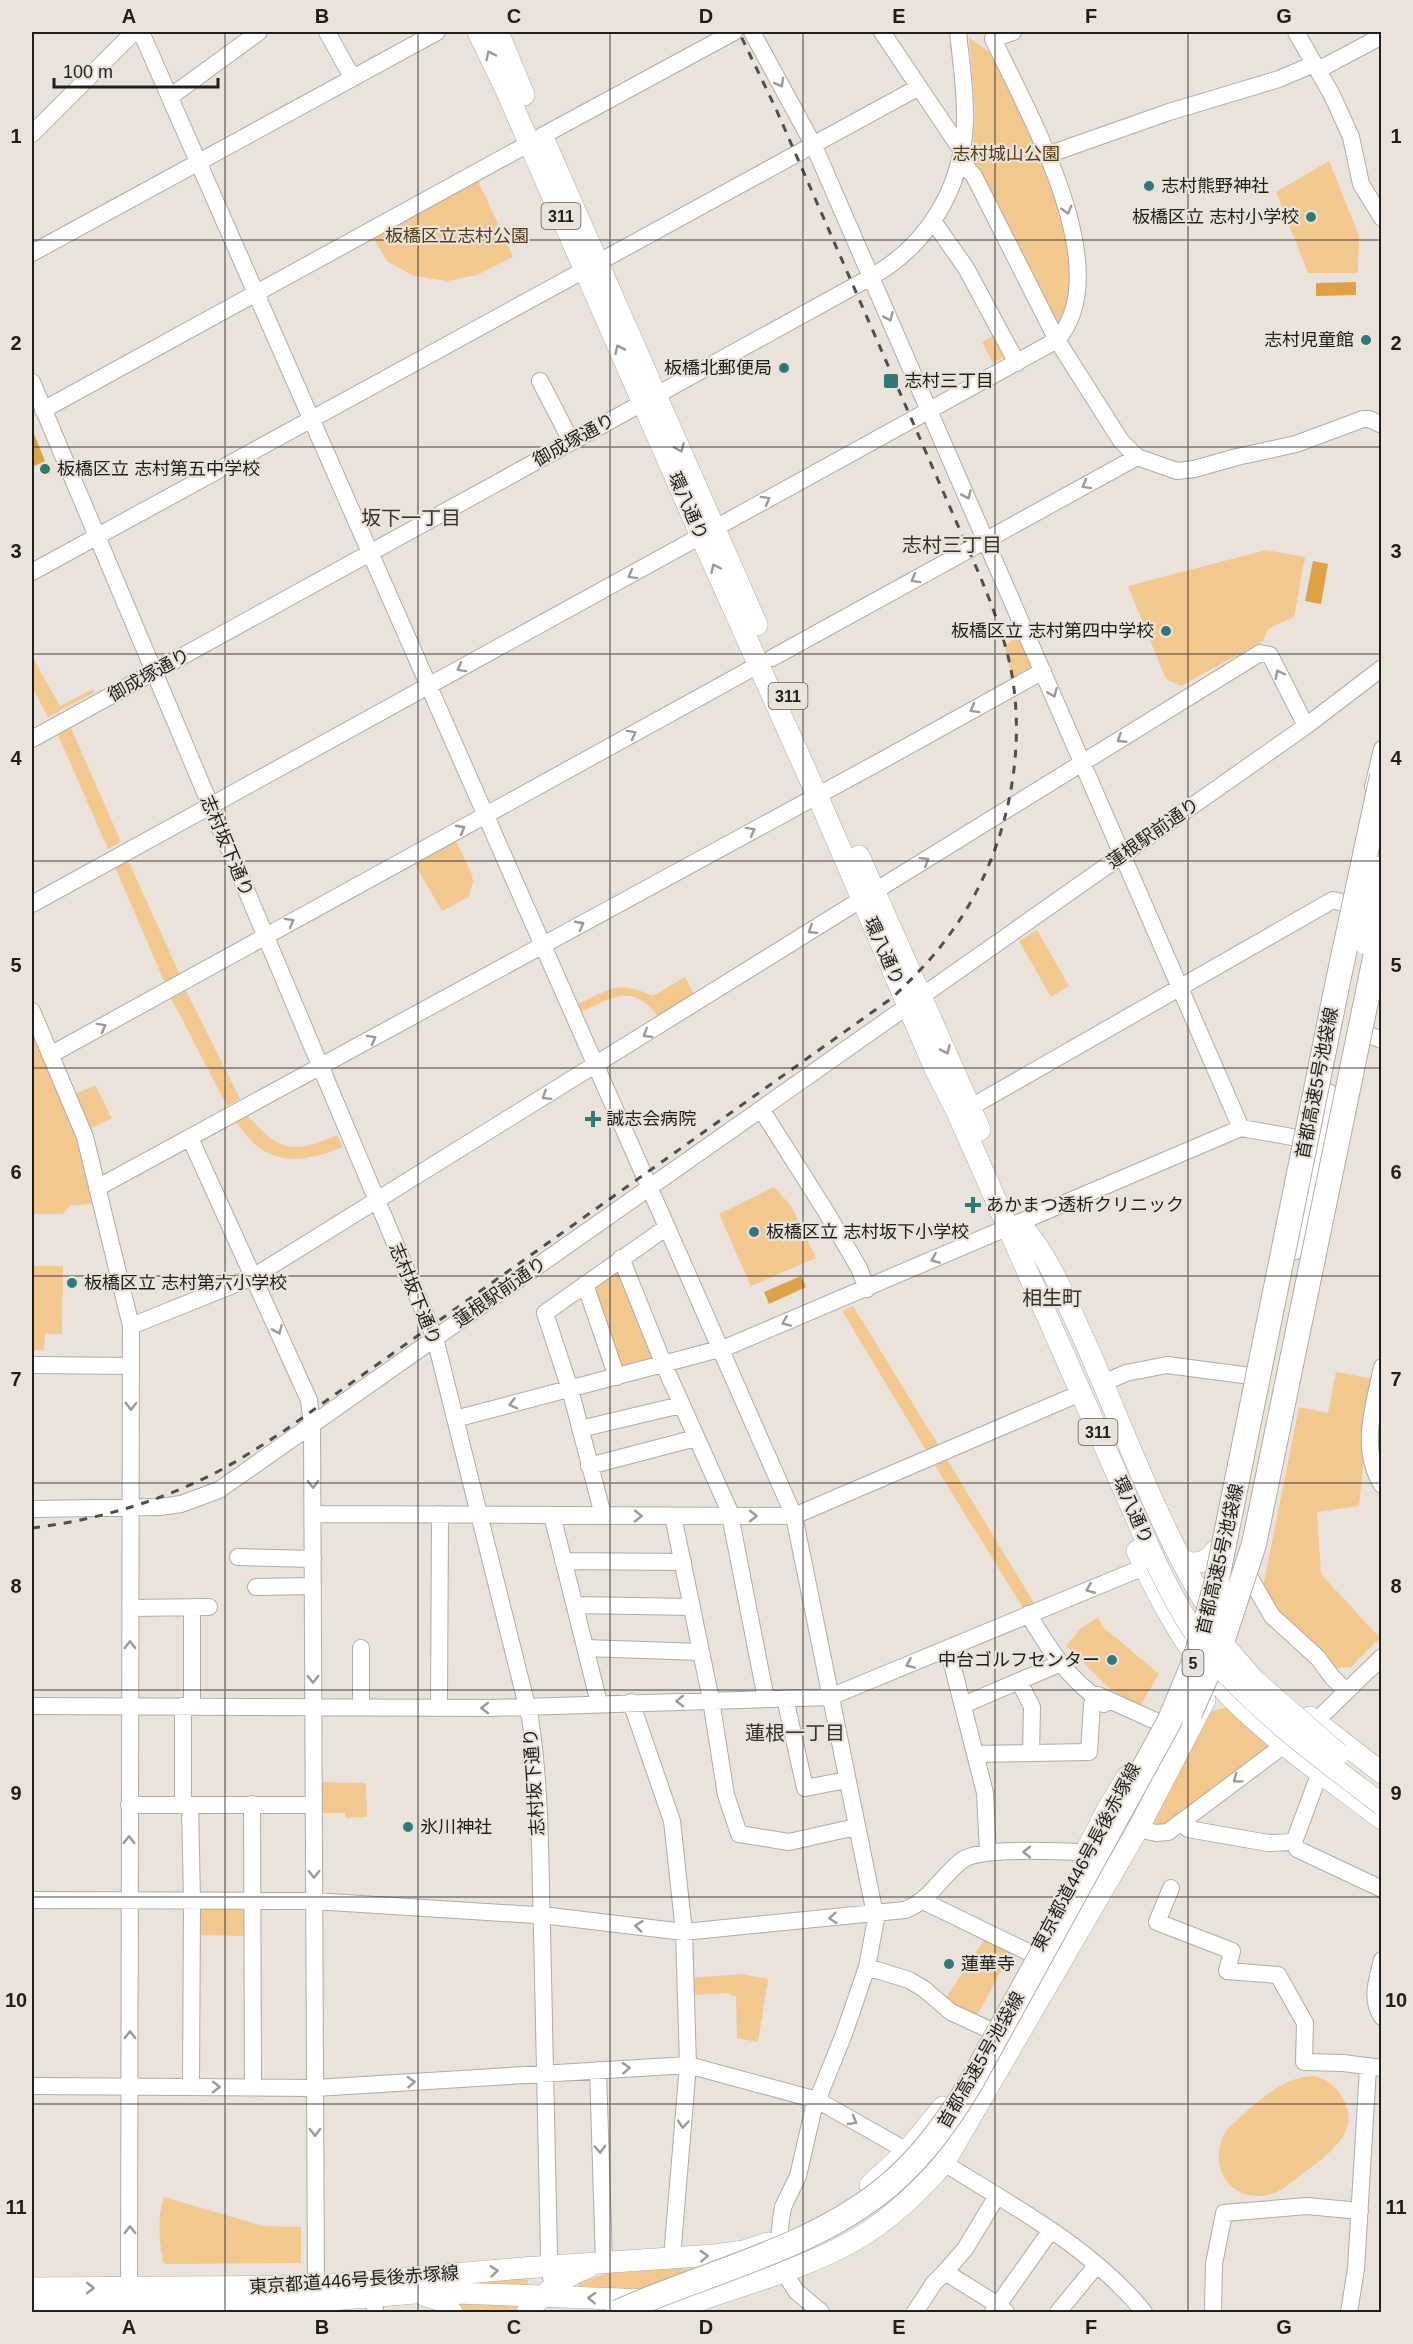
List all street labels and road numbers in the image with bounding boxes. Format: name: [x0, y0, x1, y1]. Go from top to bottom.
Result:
road number: 311: [542, 203, 580, 229]
street label: 御成塚通り: [530, 409, 618, 471]
street label: 環八通り: [664, 469, 712, 543]
street label: 御成塚通り: [105, 644, 193, 706]
road number: 311: [768, 683, 808, 709]
street label: 志村坂下通り: [197, 792, 257, 900]
street label: 蓮根駅前通り: [1103, 794, 1203, 872]
street label: 環八通り: [860, 914, 908, 988]
street label: 首都高速5号池袋線: [1292, 1005, 1342, 1161]
street label: 志村坂下通り: [385, 1240, 445, 1348]
street label: 蓮根駅前通り: [450, 1253, 550, 1331]
road number: 311: [1078, 1419, 1118, 1445]
street label: 環八通り: [1109, 1473, 1157, 1547]
street label: 首都高速5号池袋線: [1193, 1482, 1247, 1636]
road number: 5: [1182, 1650, 1204, 1676]
street label: 志村坂下通り: [520, 1727, 548, 1837]
street label: 東京都道446号長後赤塚線: [1028, 1760, 1144, 1954]
street label: 首都高速5号池袋線: [934, 1988, 1028, 2132]
street label: 東京都道446号長後赤塚線: [249, 2263, 459, 2297]

